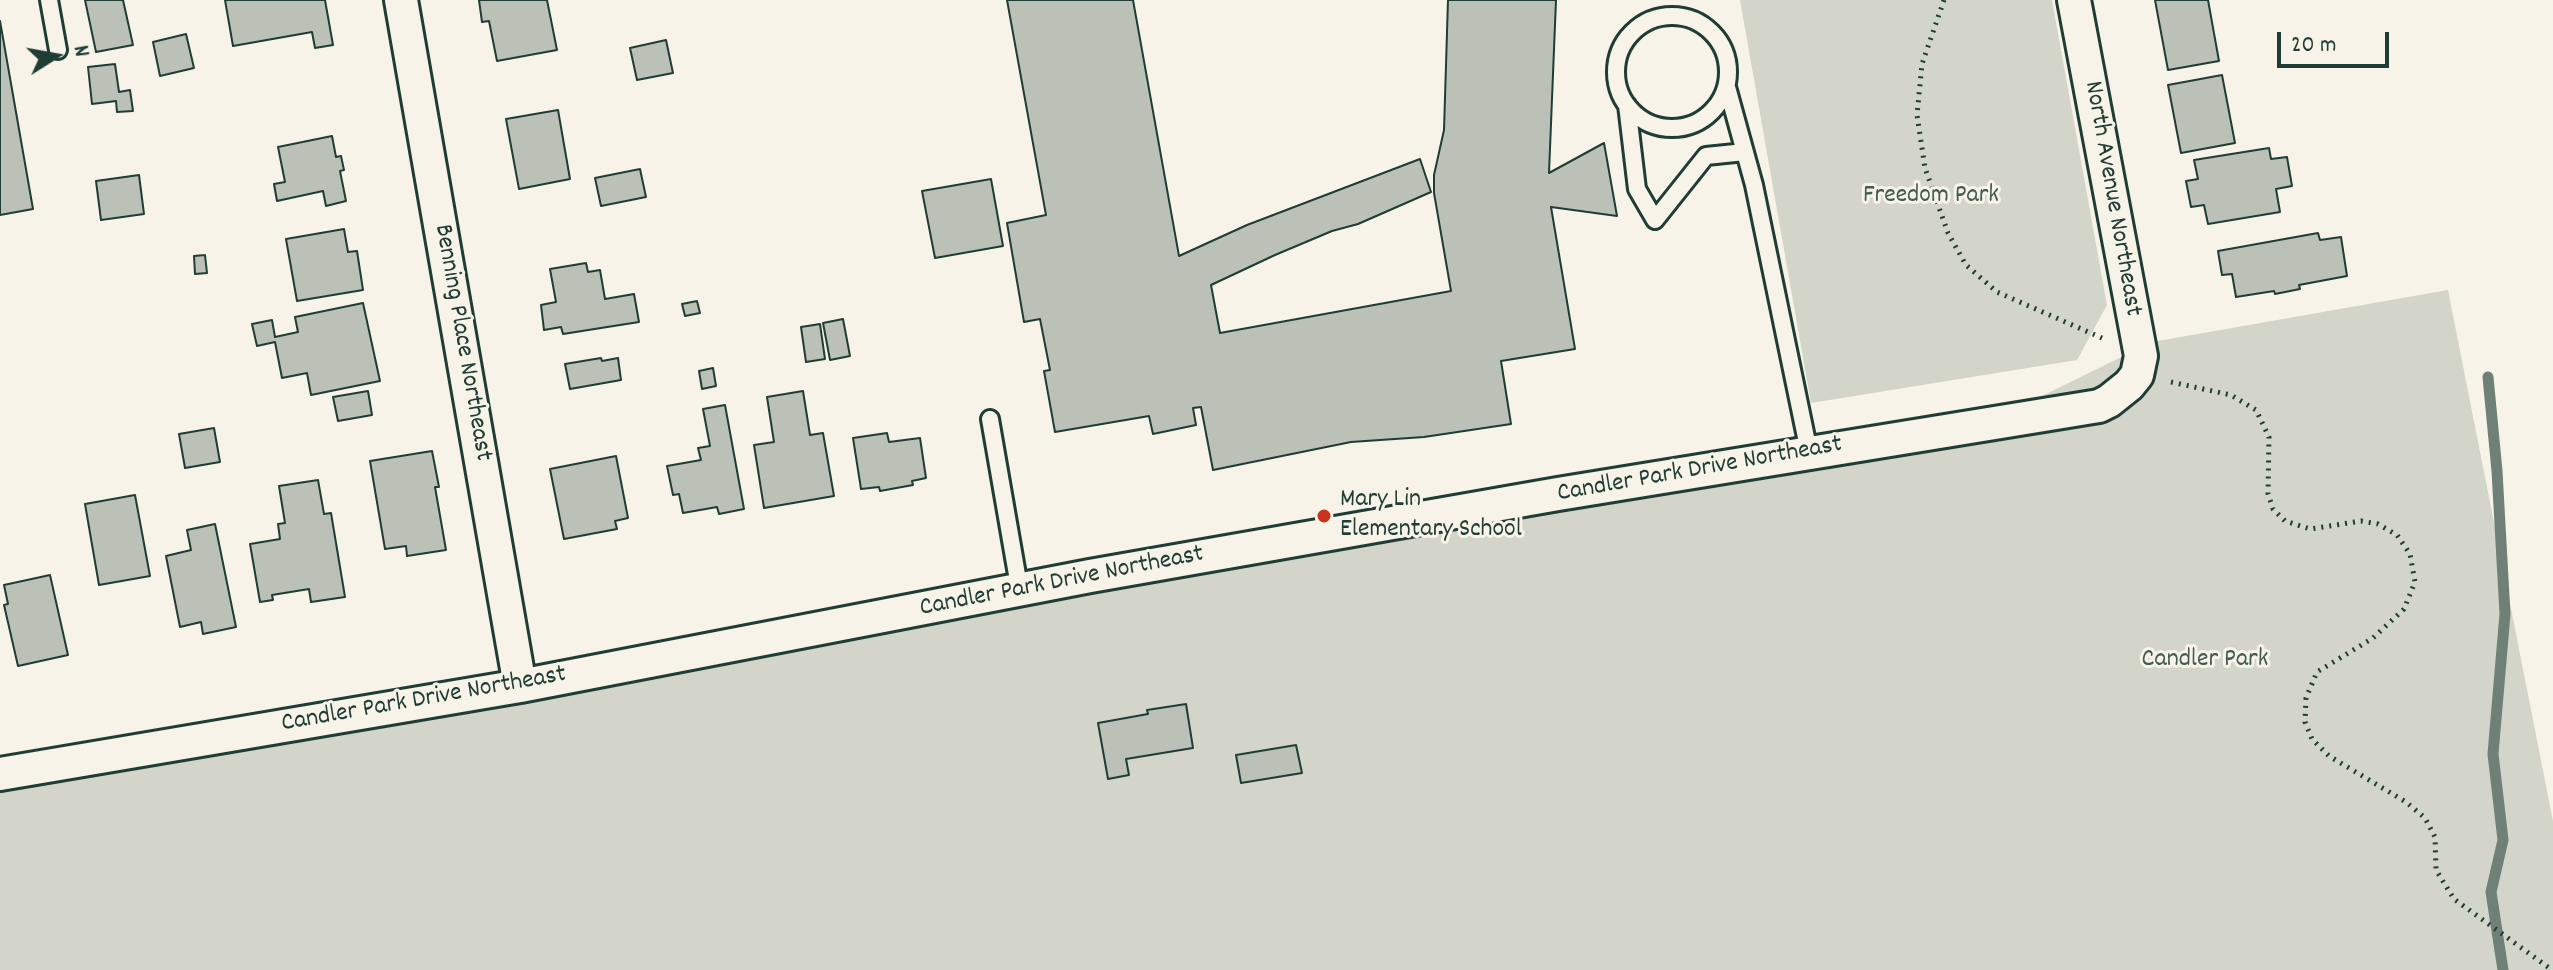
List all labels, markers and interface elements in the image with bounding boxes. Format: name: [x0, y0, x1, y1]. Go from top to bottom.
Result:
north arrow: [16, 16, 96, 96]
scale bar: [2281, 16, 2393, 66]
text: 20 m: [2291, 29, 2337, 63]
text: N: [64, 43, 96, 60]
street label: North Avenue Northeast: [2075, 79, 2147, 319]
park label: Freedom Park: [1863, 181, 1999, 213]
street label: Benning Place Northeast: [425, 222, 497, 464]
street label: Candler Park Drive Northeast: [1555, 431, 1845, 511]
place label: Mary Lin Elementary School: [1340, 485, 1522, 546]
marker: Mary Lin Elementary School: [1315, 507, 1333, 525]
street label: Candler Park Drive Northeast: [917, 540, 1207, 626]
park label: Candler Park: [2142, 645, 2268, 677]
street label: Candler Park Drive Northeast: [279, 661, 569, 741]

